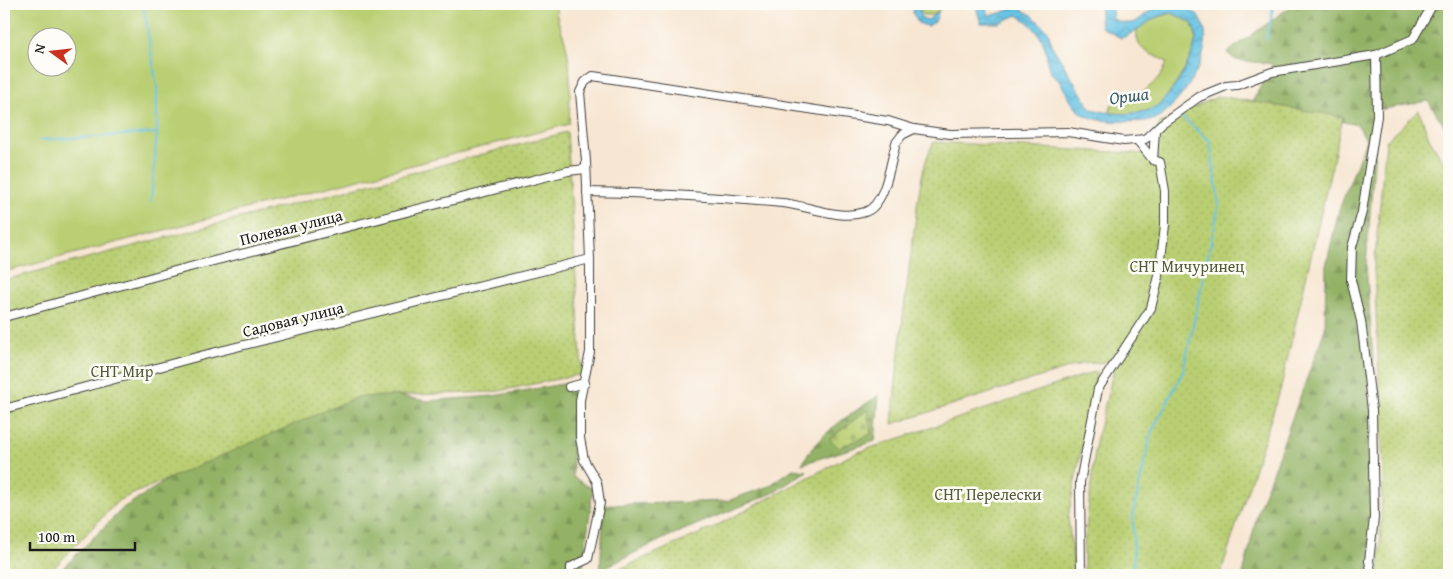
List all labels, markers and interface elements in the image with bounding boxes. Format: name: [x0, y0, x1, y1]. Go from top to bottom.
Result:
north arrow: [28, 28, 78, 78]
text: N: [29, 41, 50, 56]
water label: Орша: [1107, 80, 1151, 111]
street label: Полевая улица: [237, 203, 345, 251]
park label: СНТ Мичуринец: [1130, 254, 1244, 278]
street label: Садовая улица: [240, 295, 346, 343]
park label: СНТ Мир: [91, 359, 154, 383]
park label: СНТ Перелески: [934, 482, 1042, 506]
scale bar: [30, 519, 135, 551]
text: 100 m: [38, 526, 76, 547]

